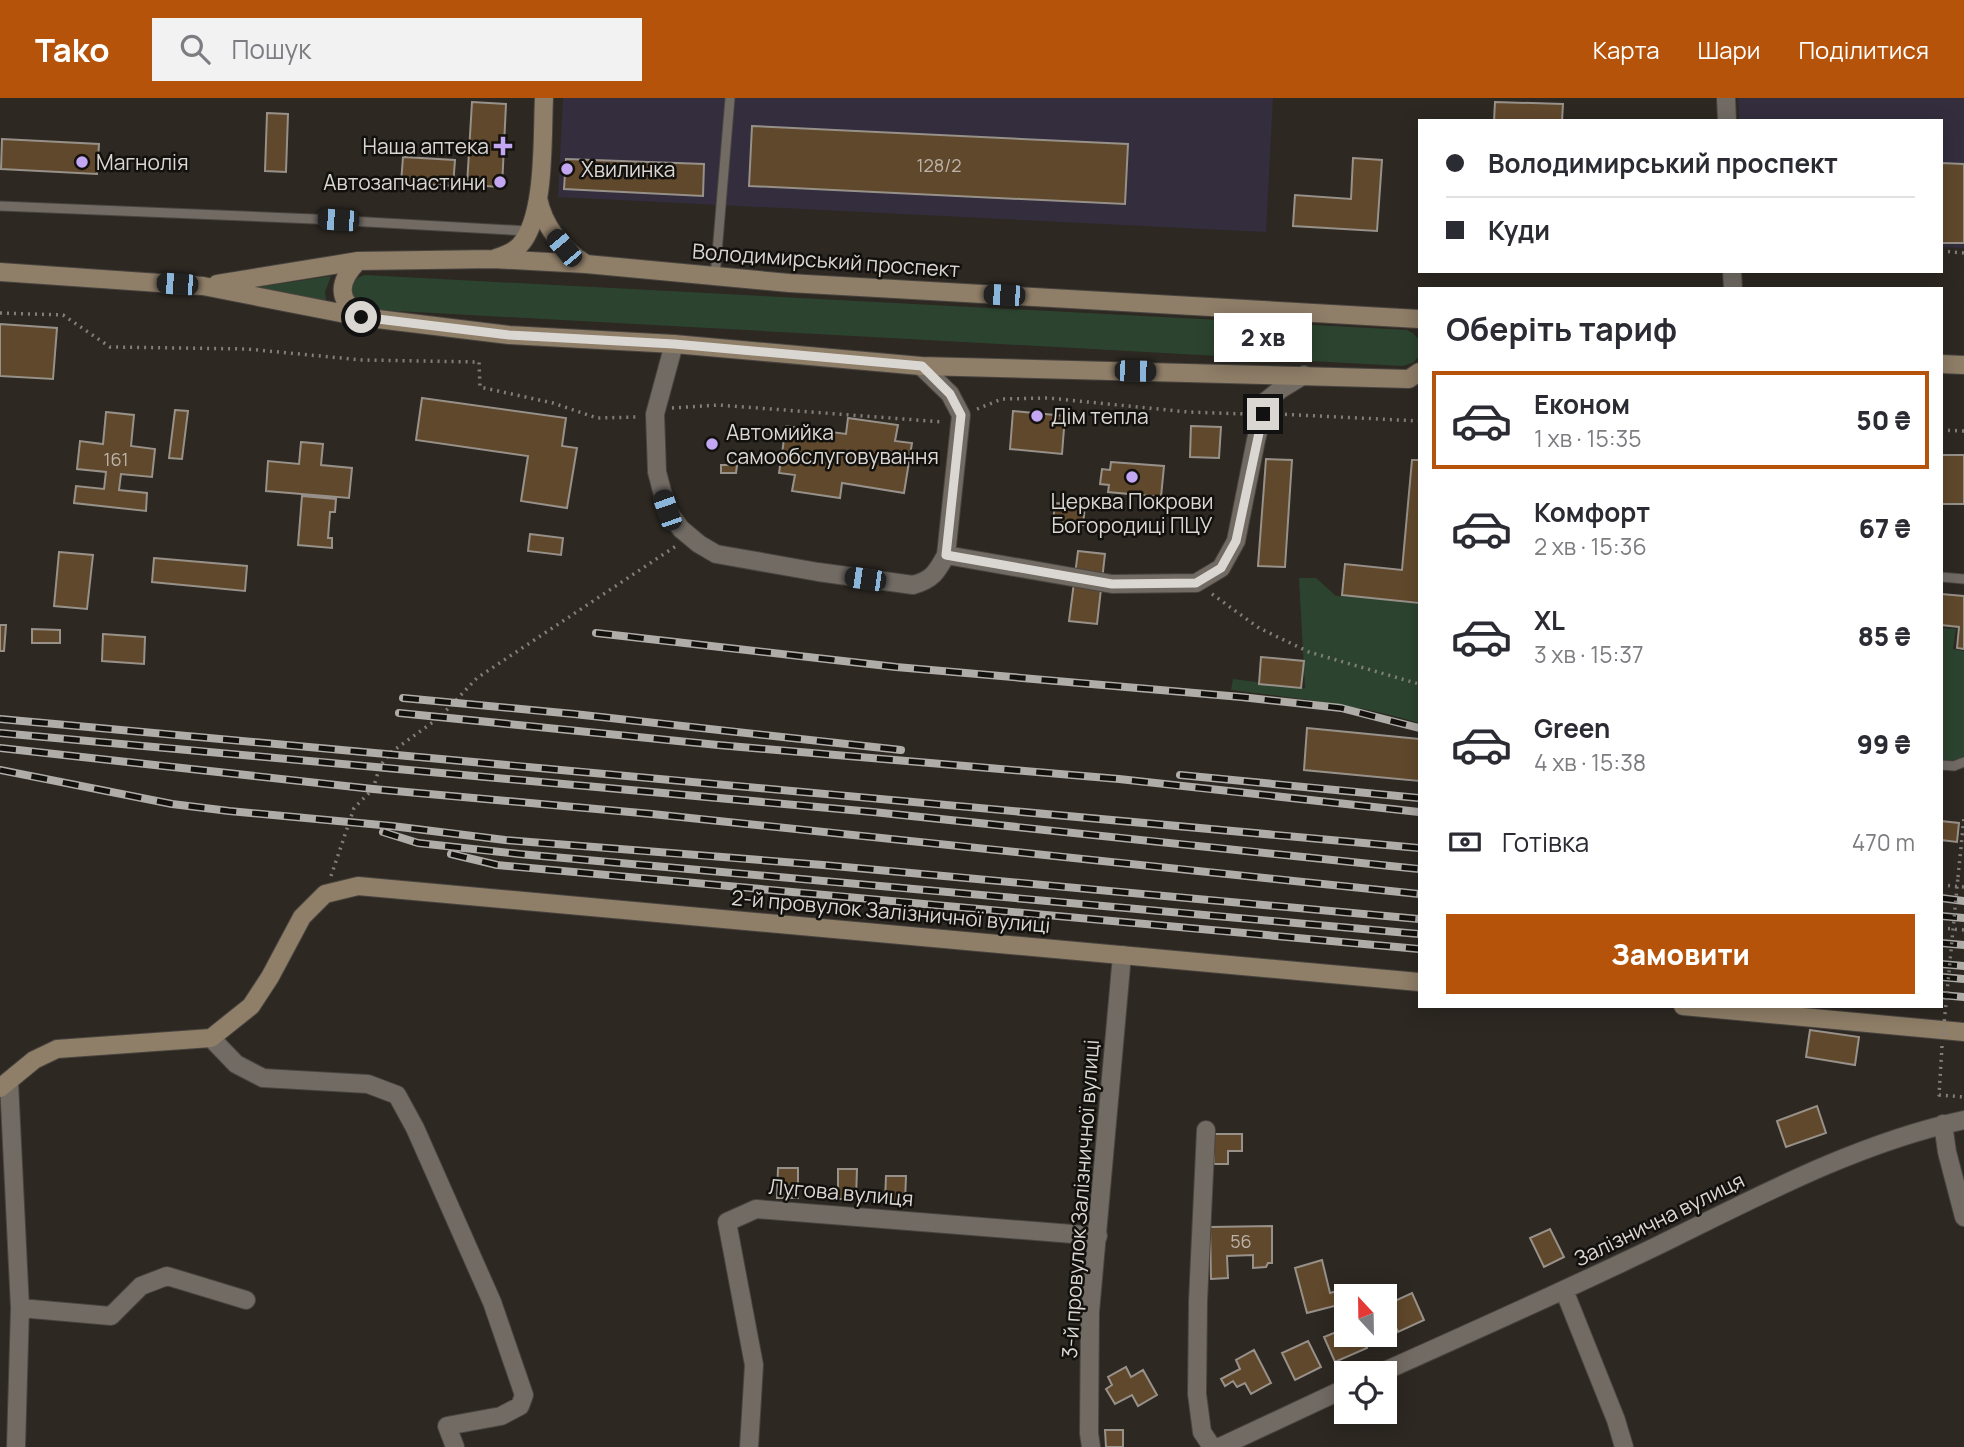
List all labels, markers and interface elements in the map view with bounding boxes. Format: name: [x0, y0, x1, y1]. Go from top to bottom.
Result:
search box: [152, 18, 642, 81]
text: Tako: [35, 27, 110, 72]
icon: search: [176, 30, 214, 68]
text: Пошук: [232, 31, 311, 67]
text: Карта: [1593, 33, 1660, 66]
text: Шари: [1698, 33, 1760, 66]
text: Поділитися: [1798, 33, 1929, 66]
place label: Наша аптека: [363, 132, 489, 160]
marker: Наша аптека: [495, 138, 511, 154]
text: Володимирський проспект: [1488, 145, 1838, 181]
place label: Магнолія: [96, 148, 189, 176]
house number: 128/2: [917, 153, 961, 177]
marker: Магнолія: [74, 154, 90, 170]
place label: Хвилинка: [581, 155, 675, 183]
marker: Хвилинка: [559, 161, 575, 177]
place label: Автозапчастини: [323, 168, 486, 196]
marker: Автозапчастини: [492, 174, 508, 190]
car: [317, 208, 360, 232]
text: Куди: [1488, 212, 1550, 248]
car: [543, 225, 586, 271]
street label: Володимирський проспект: [691, 237, 961, 283]
car: [156, 272, 199, 296]
car: [983, 283, 1026, 307]
route start: [345, 301, 377, 333]
text: Оберіть тариф: [1446, 307, 1677, 351]
callout: 2 хв: [1214, 313, 1312, 362]
text: 2 хв: [1241, 321, 1285, 353]
car: [1114, 360, 1157, 382]
text: Економ: [1534, 386, 1630, 422]
icon: car: [1450, 389, 1513, 452]
route end: [1247, 398, 1279, 430]
place label: Дім тепла: [1051, 402, 1149, 430]
text: 50 ₴: [1856, 402, 1911, 438]
marker: Дім тепла: [1029, 408, 1045, 424]
place label: Автомийка самообслуговування: [726, 418, 939, 470]
text: 1 хв · 15:35: [1534, 422, 1642, 454]
marker: Автомийка самообслуговування: [704, 436, 720, 452]
house number: 161: [104, 447, 128, 471]
marker: Церква Покрови Богородиці ПЦУ: [1124, 469, 1140, 485]
car: [651, 487, 684, 533]
place label: Церква Покрови Богородиці ПЦУ: [1051, 487, 1213, 539]
text: Комфорт: [1534, 494, 1650, 530]
icon: car: [1450, 497, 1513, 560]
text: 67 ₴: [1859, 510, 1911, 546]
text: 2 хв · 15:36: [1534, 530, 1647, 562]
car: [843, 566, 888, 592]
text: XL: [1534, 602, 1565, 638]
icon: car: [1450, 605, 1513, 668]
text: 85 ₴: [1858, 618, 1911, 654]
text: 3 хв · 15:37: [1534, 638, 1644, 670]
text: Green: [1534, 710, 1610, 746]
icon: car: [1450, 713, 1513, 776]
text: 99 ₴: [1857, 726, 1911, 762]
text: 4 хв · 15:38: [1534, 746, 1646, 778]
icon: cash: [1446, 823, 1484, 861]
text: Готівка: [1502, 824, 1589, 860]
text: 470 m: [1852, 826, 1915, 858]
street label: 2-й провулок Залізничної вулиці: [730, 883, 1052, 939]
button: Замовити: [1446, 914, 1915, 994]
street label: 3-й провулок Залізничної вулиці: [1055, 1039, 1105, 1359]
street label: Залізнична вулиця: [1569, 1166, 1749, 1272]
street label: Лугова вулиця: [767, 1172, 915, 1212]
house number: 56: [1230, 1229, 1252, 1253]
north arrow: [1334, 1284, 1396, 1348]
map controls: [1334, 1284, 1397, 1424]
button: locate: [1334, 1361, 1397, 1424]

